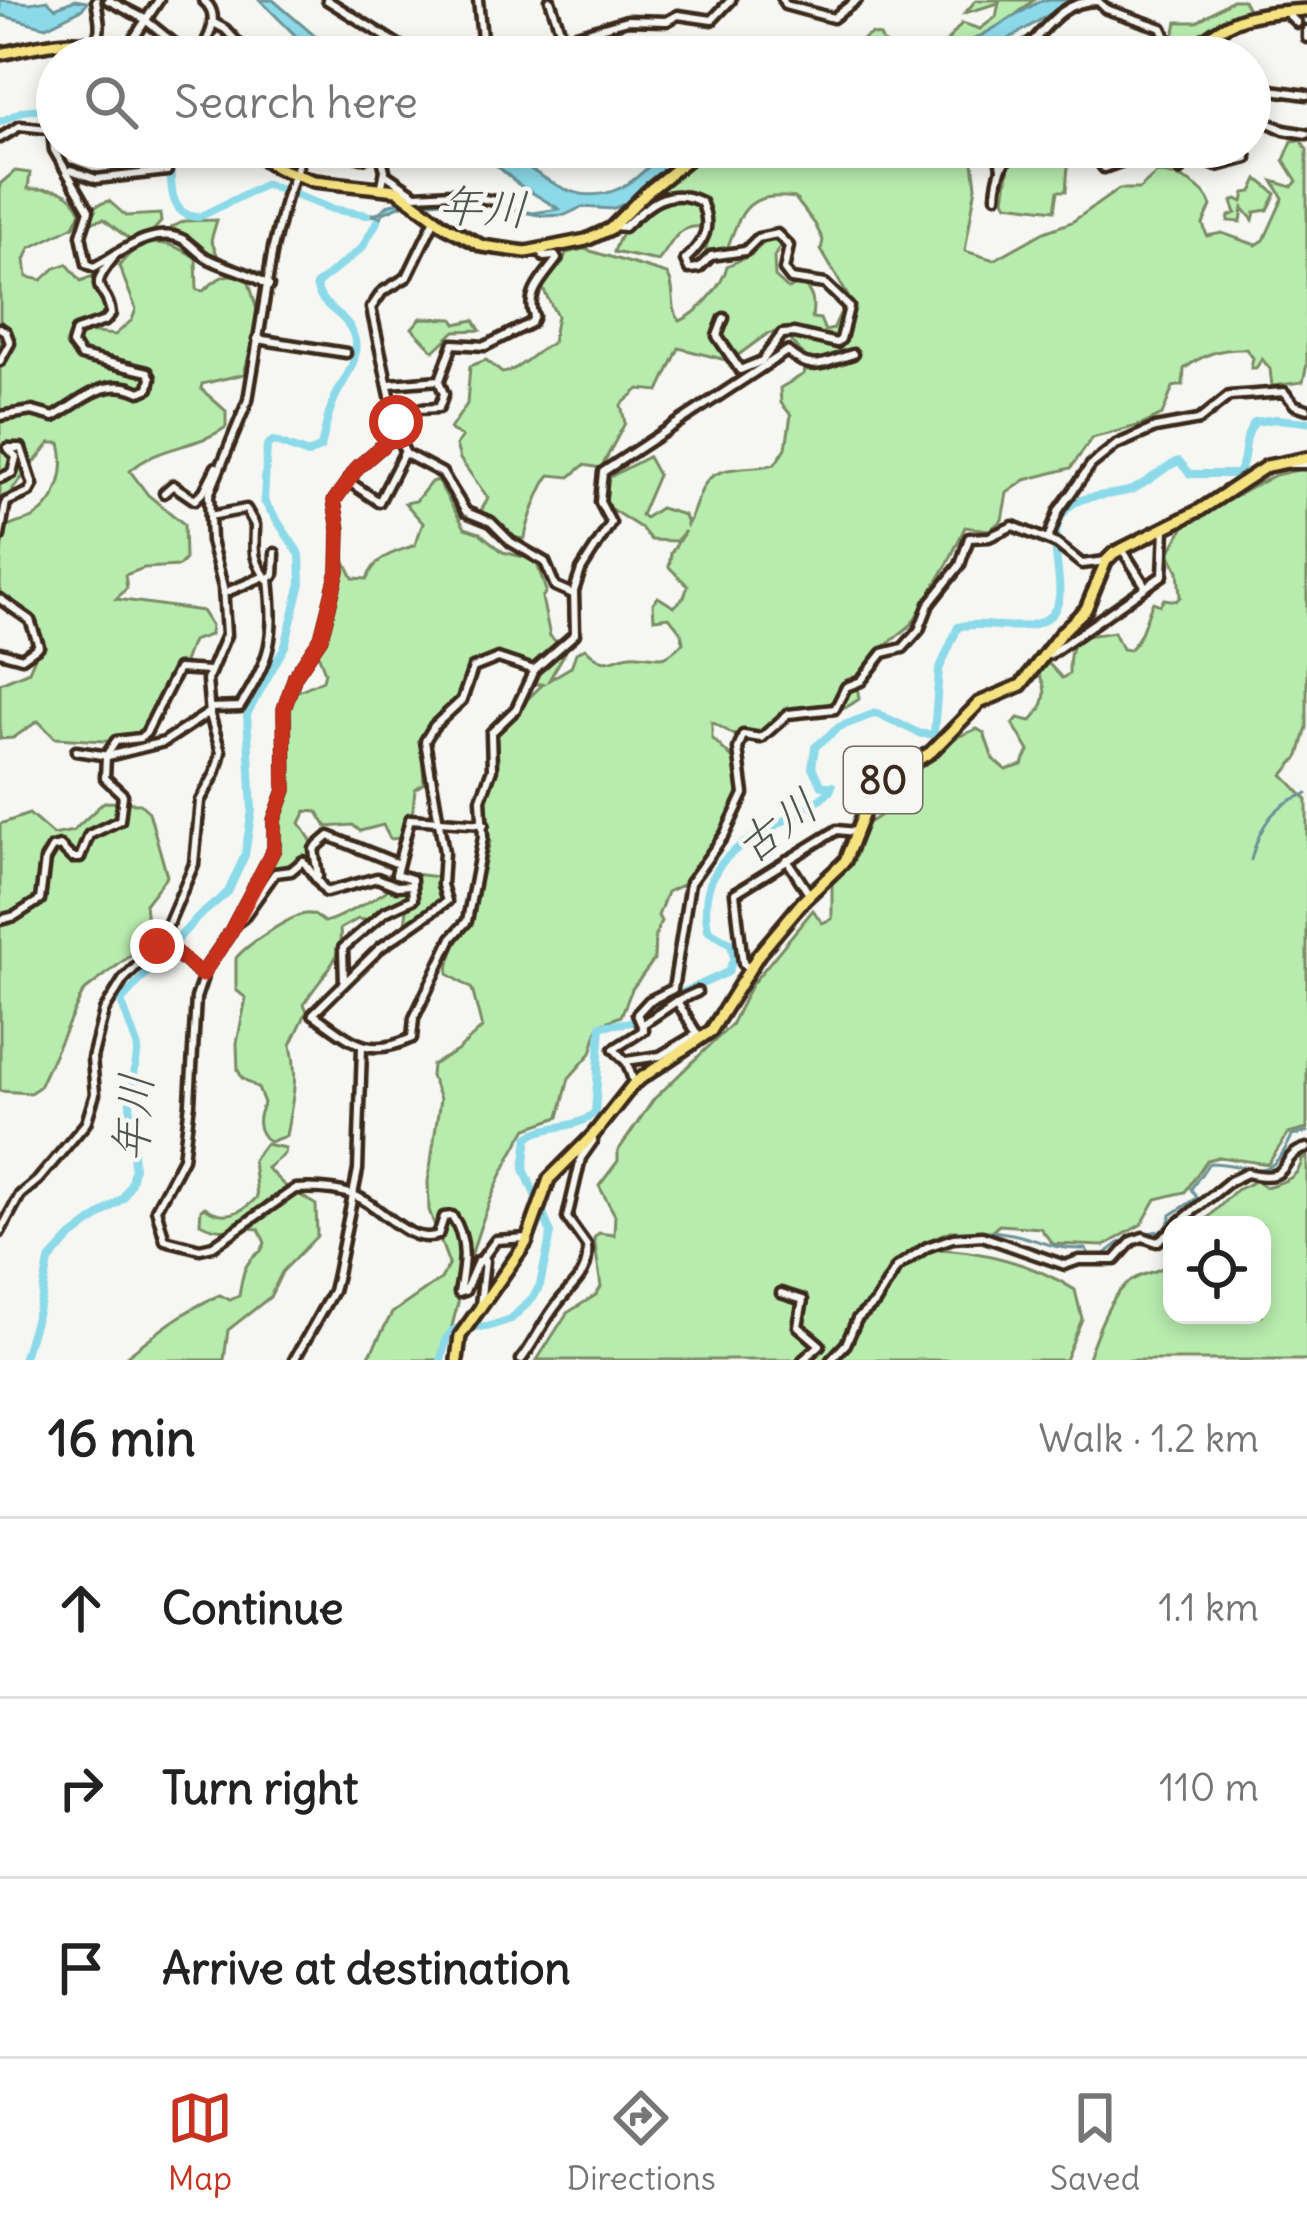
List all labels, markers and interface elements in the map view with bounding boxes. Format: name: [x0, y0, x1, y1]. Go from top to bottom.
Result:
search box: [36, 36, 1271, 168]
icon: search: [78, 69, 144, 135]
text: Search here: [174, 74, 418, 130]
water label: 年川: [437, 177, 529, 237]
route start: [369, 395, 423, 449]
road number: 80: [844, 747, 922, 813]
water label: 古川: [723, 777, 829, 875]
route end: [130, 919, 184, 973]
water label: 年川: [102, 1071, 164, 1165]
map controls: [1163, 1216, 1271, 1324]
button: locate: [1163, 1216, 1271, 1324]
text: 16 min: [48, 1406, 196, 1470]
text: Walk · 1.2 km: [1038, 1414, 1259, 1463]
icon: ahead: [48, 1575, 114, 1641]
text: Continue: [162, 1580, 344, 1636]
text: 1.1 km: [1158, 1583, 1259, 1632]
icon: right: [48, 1755, 114, 1821]
text: Turn right: [162, 1760, 358, 1816]
text: 110 m: [1159, 1763, 1259, 1812]
icon: arrive: [48, 1935, 114, 2001]
text: Arrive at destination: [162, 1940, 571, 1996]
tab: Map: [167, 2085, 233, 2199]
tab: Directions: [567, 2085, 716, 2199]
tab: Saved: [1050, 2085, 1140, 2199]

